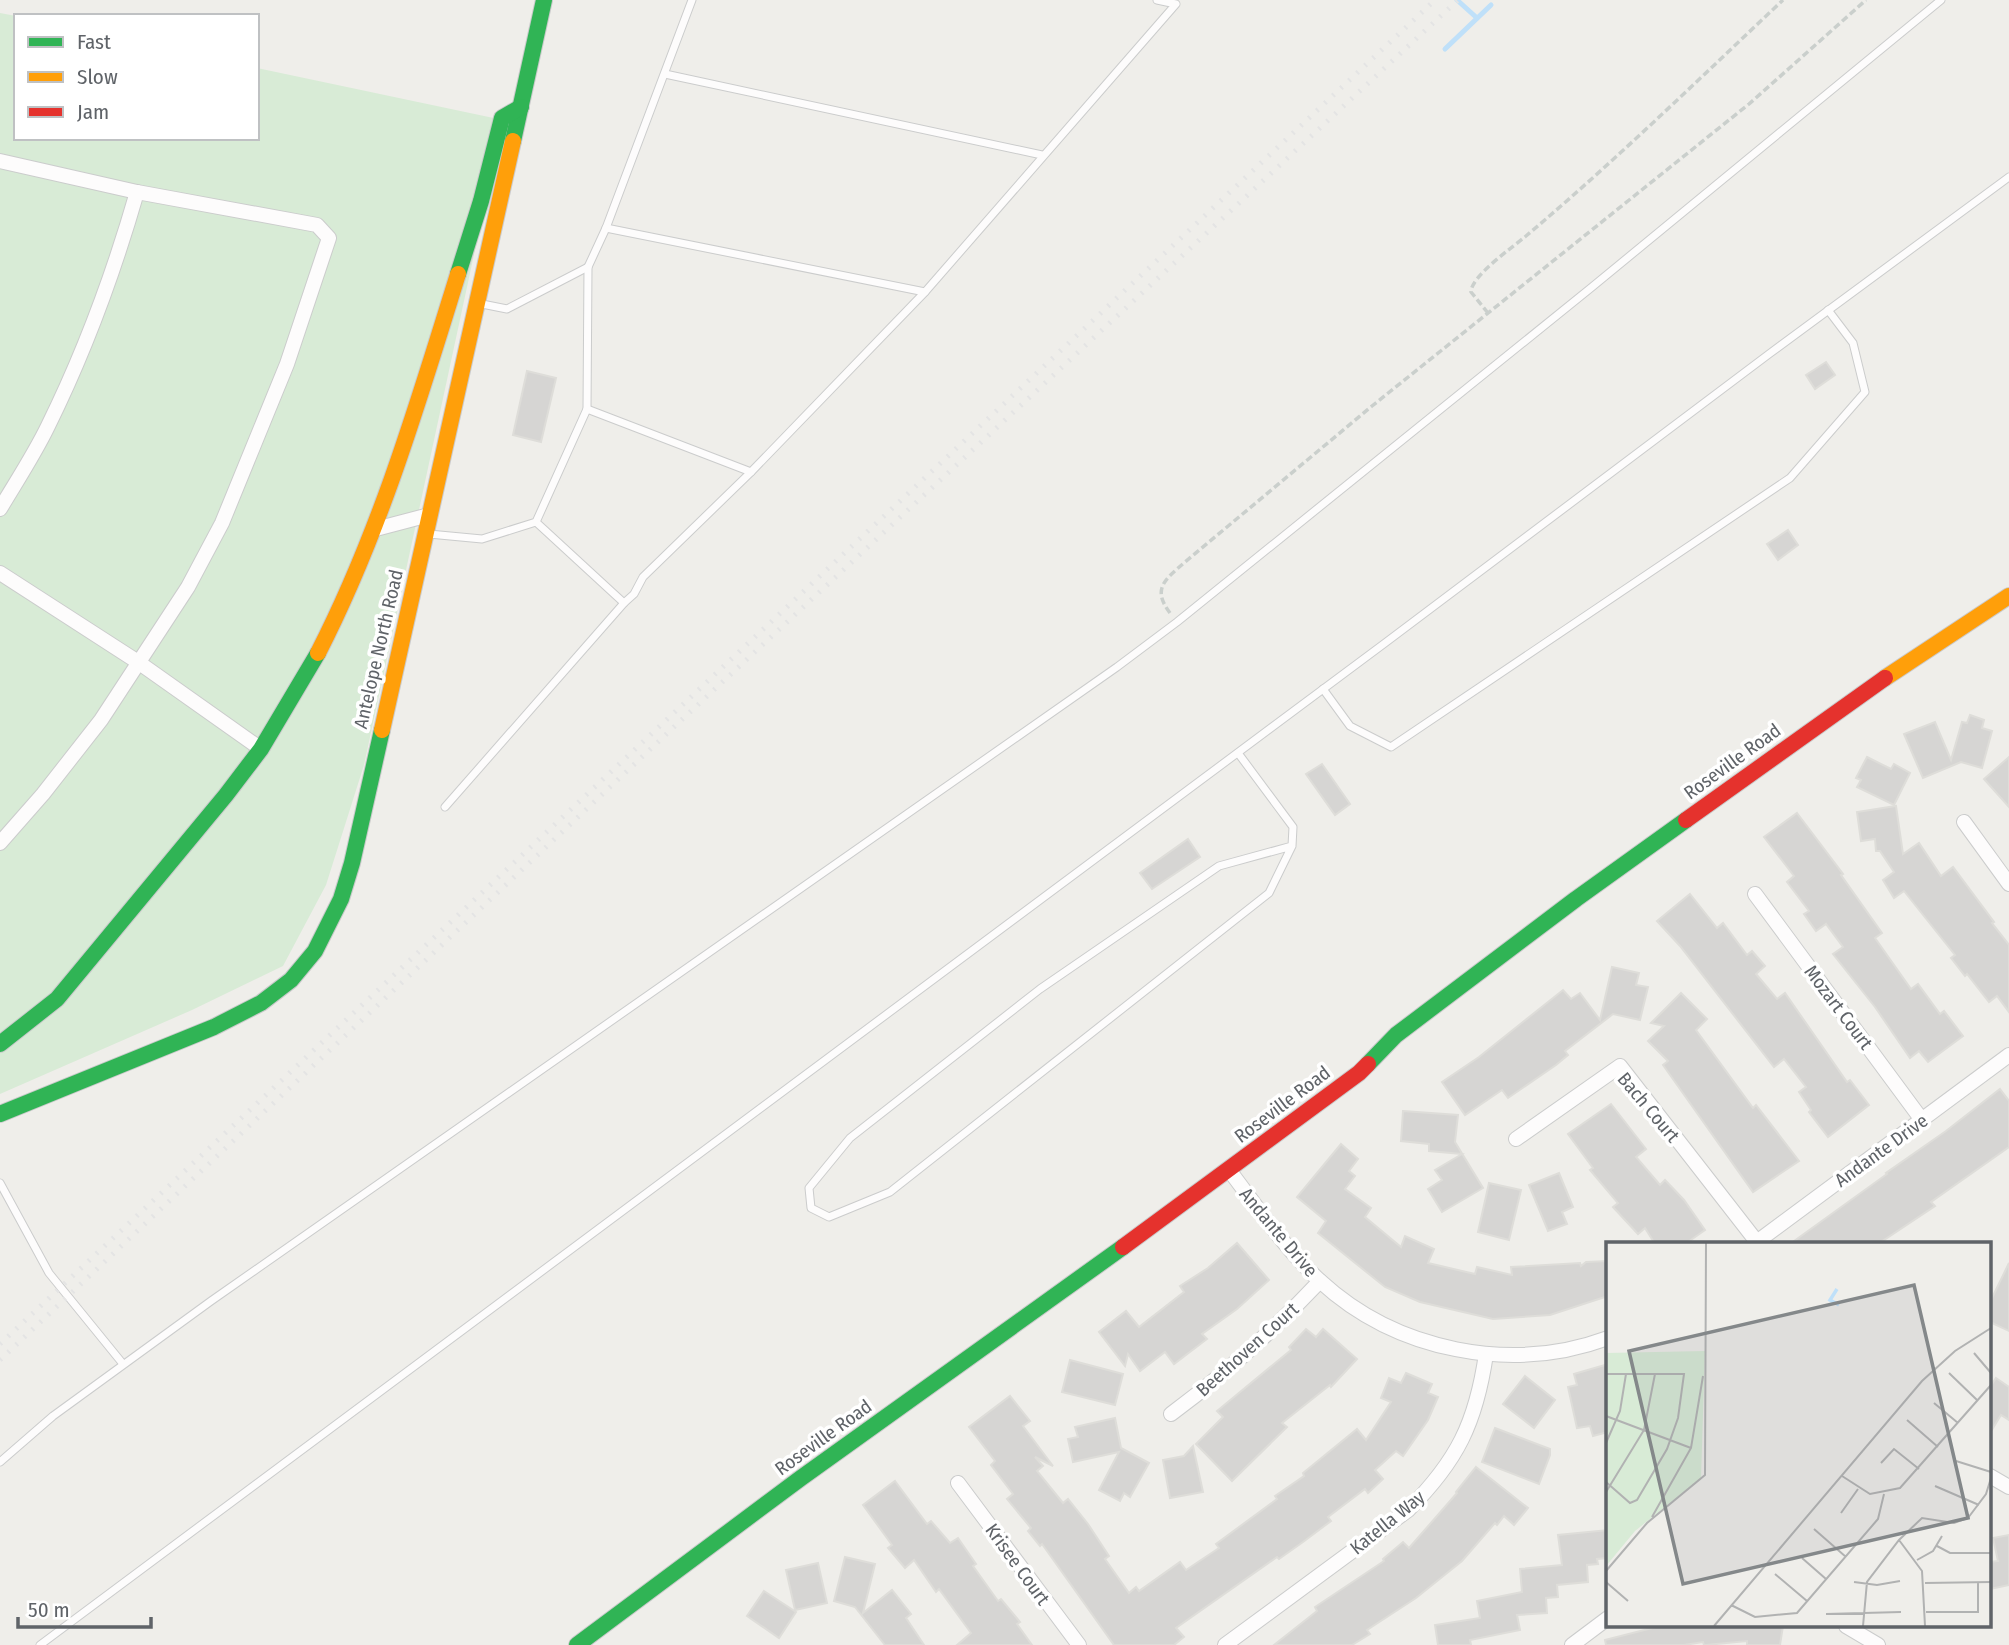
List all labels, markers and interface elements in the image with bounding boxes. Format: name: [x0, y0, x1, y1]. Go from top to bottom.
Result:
legend: [14, 14, 259, 140]
text: Fast: [77, 29, 111, 55]
text: Slow: [77, 64, 118, 90]
text: Jam: [77, 99, 109, 125]
street label: Antelope North Road: [349, 567, 408, 731]
street label: Roseville Road: [1679, 719, 1785, 804]
street label: Mozart Court: [1800, 961, 1878, 1055]
street label: Roseville Road: [1230, 1061, 1335, 1148]
street label: Bach Court: [1613, 1068, 1685, 1148]
street label: Andante Drive: [1830, 1109, 1932, 1192]
street label: Andante Drive: [1235, 1183, 1323, 1282]
inset map: [1606, 1242, 1992, 1628]
street label: Beethoven Court: [1191, 1297, 1304, 1401]
street label: Roseville Road: [770, 1395, 876, 1480]
street label: Katella Way: [1345, 1485, 1430, 1559]
street label: Krisee Court: [980, 1519, 1055, 1610]
scale bar: [18, 1586, 150, 1630]
text: 50 m: [28, 1597, 70, 1623]

